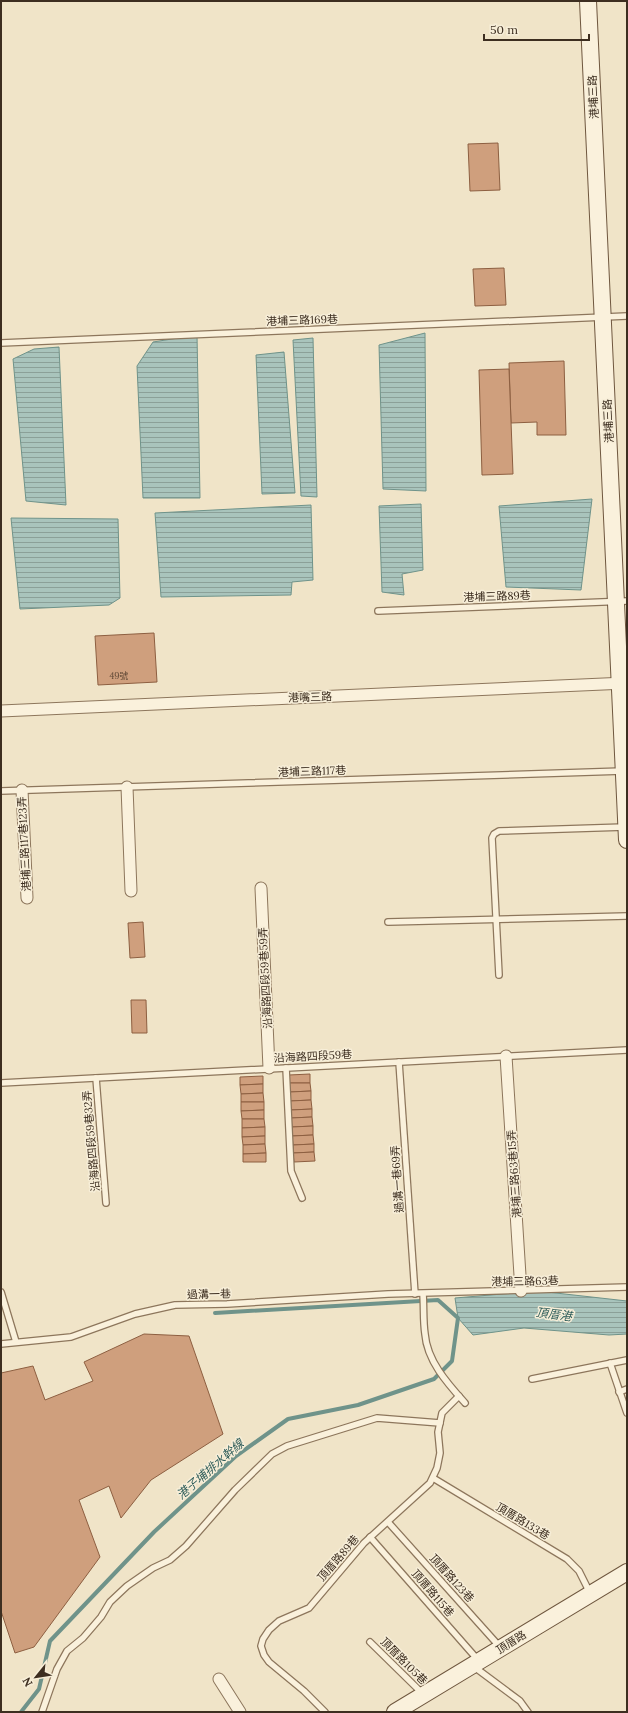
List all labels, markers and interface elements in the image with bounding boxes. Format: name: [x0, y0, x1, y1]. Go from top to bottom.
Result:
scale bar: [484, 16, 589, 42]
text: 50 m: [490, 22, 518, 37]
street label: 港埔三路: [585, 75, 601, 119]
street label: 港埔三路169巷: [266, 312, 338, 328]
street label: 港埔三路: [600, 399, 616, 443]
street label: 港埔三路89巷: [463, 588, 531, 604]
house number: 49號: [109, 670, 129, 681]
street label: 港嘴三路: [288, 689, 332, 705]
street label: 港埔三路117巷: [278, 763, 346, 779]
street label: 港埔三路117巷123弄: [15, 796, 33, 892]
street label: 沿海路四段59巷59弄: [255, 927, 275, 1029]
street label: 沿海路四段59巷: [274, 1047, 352, 1065]
street label: 沿海路四段59巷32弄: [80, 1090, 102, 1192]
street label: 港埔三路63巷15弄: [504, 1129, 524, 1219]
street label: 過溝一巷69弄: [388, 1145, 406, 1213]
street label: 港埔三路63巷: [491, 1273, 559, 1289]
street label: 過溝一巷: [187, 1287, 231, 1301]
water label: 頂厝港: [535, 1304, 575, 1324]
water label: 港子埔排水幹線: [173, 1434, 248, 1502]
street label: 頂厝路133巷: [494, 1499, 552, 1543]
street label: 頂厝路89巷: [314, 1532, 362, 1584]
street label: 頂厝路123巷: [427, 1551, 477, 1605]
street label: 頂厝路115巷: [409, 1567, 457, 1619]
street label: 頂厝路: [493, 1627, 529, 1657]
street label: 頂厝路105巷: [378, 1635, 430, 1687]
north arrow: [16, 1657, 56, 1697]
text: N: [19, 1674, 36, 1689]

